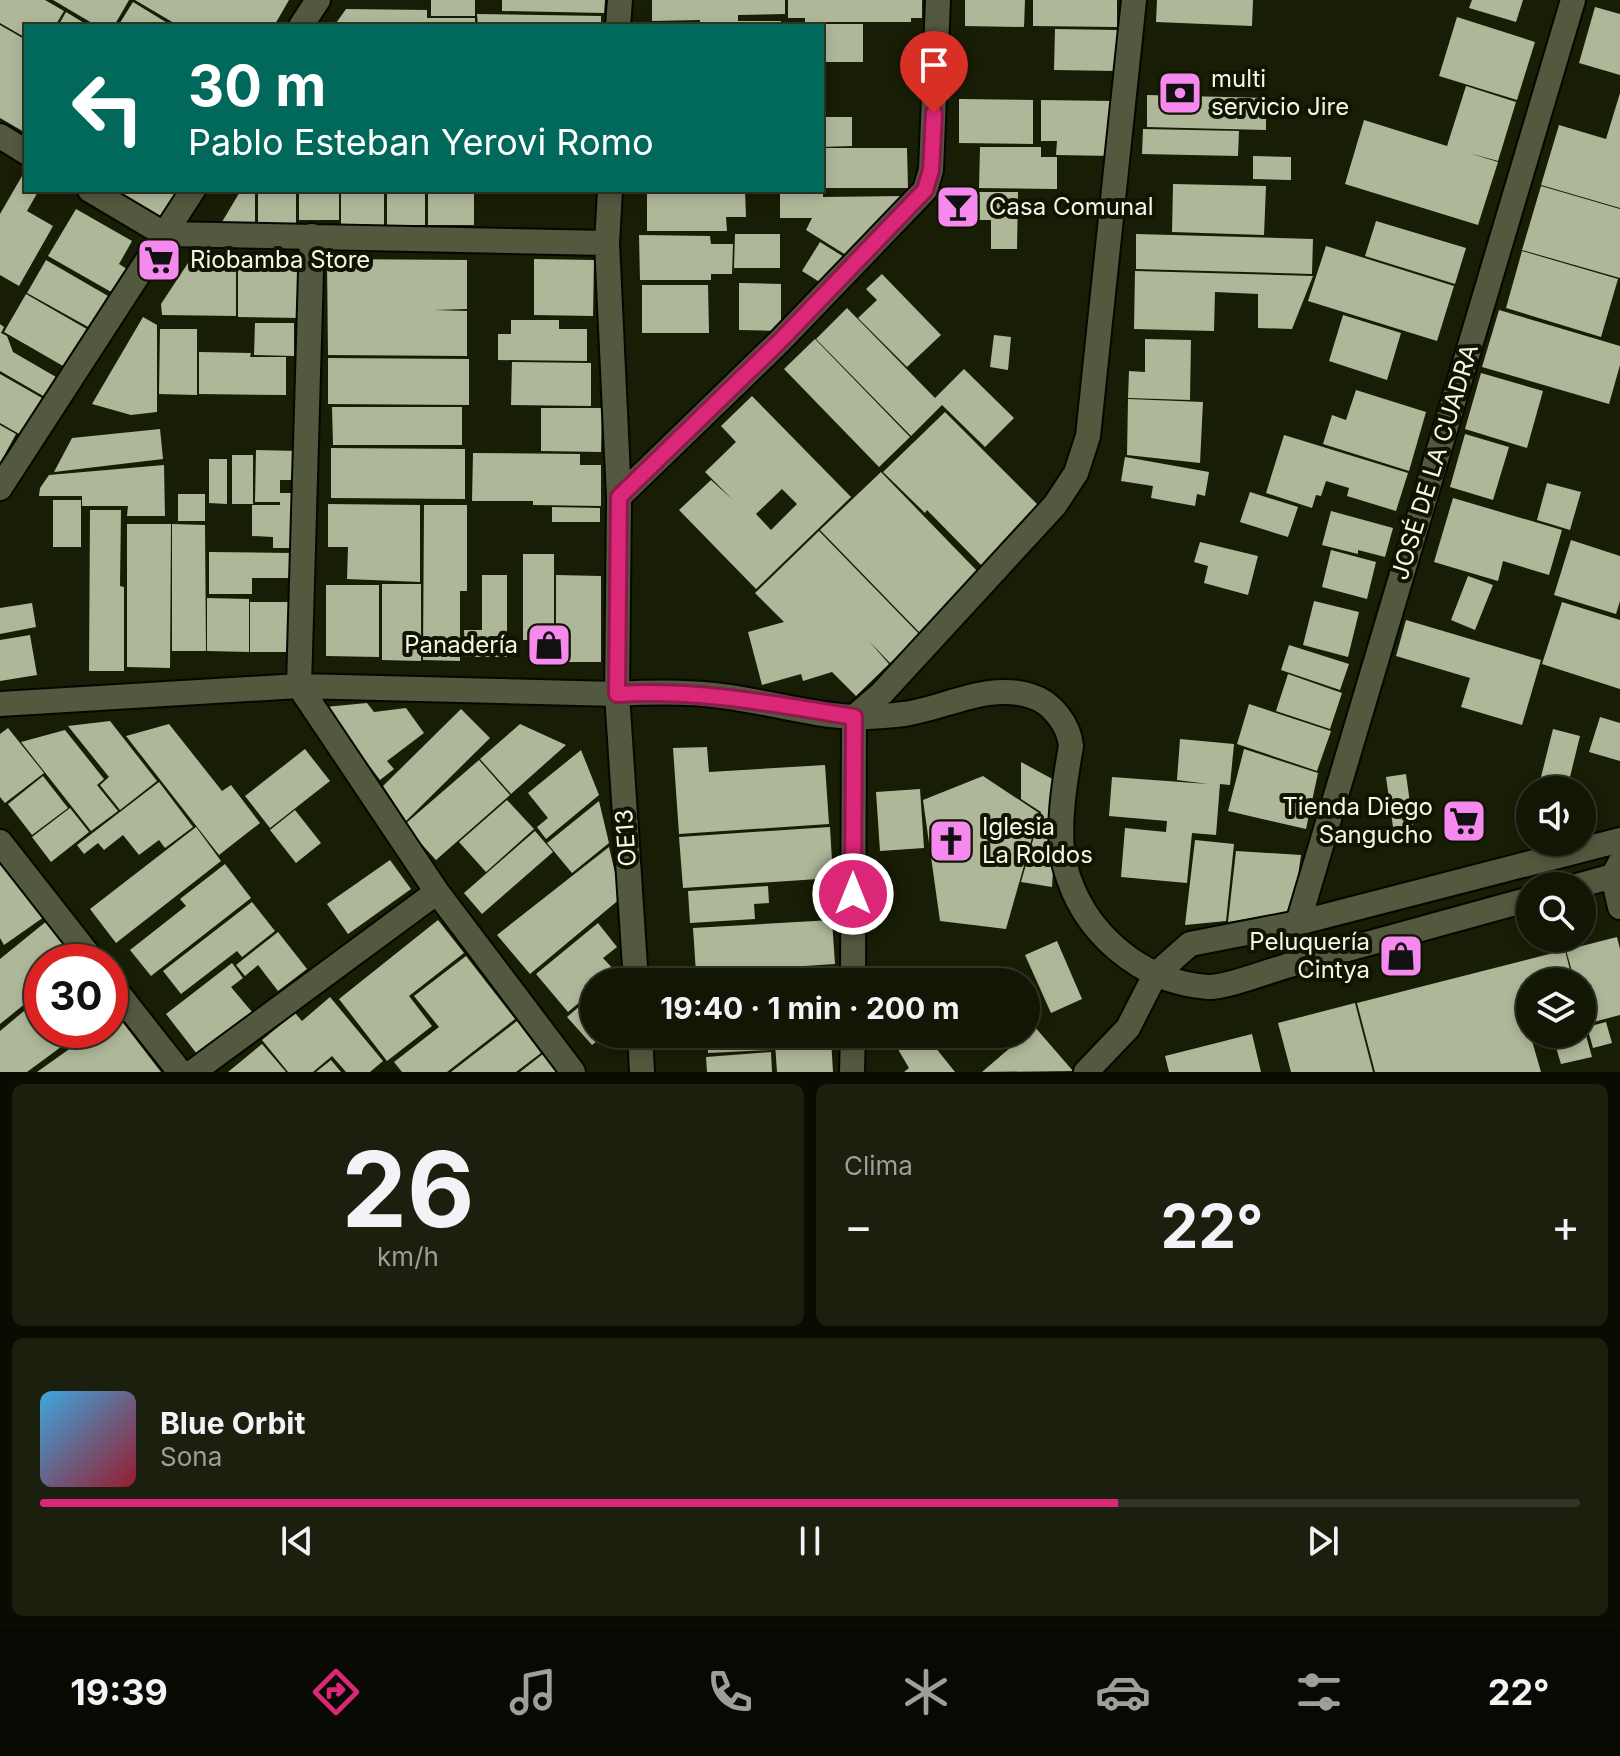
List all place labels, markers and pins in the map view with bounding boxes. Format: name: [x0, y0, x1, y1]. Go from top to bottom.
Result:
pin: [900, 31, 968, 113]
place label: multi servicio Jire: [1211, 64, 1349, 121]
bank icon: multi servicio Jire: [1156, 69, 1204, 117]
bar icon: Casa Comunal: [934, 183, 982, 231]
place label: Casa Comunal: [989, 192, 1154, 221]
supermarket icon: Riobamba Store: [135, 236, 183, 284]
place label: Riobamba Store: [190, 245, 370, 274]
shop icon: Panadería: [525, 621, 573, 669]
place label: Panadería: [404, 630, 518, 659]
place label: Tienda Diego Sangucho: [1282, 792, 1433, 849]
supermarket icon: Tienda Diego Sangucho: [1440, 797, 1488, 845]
place label: Iglesia La Roldos: [982, 812, 1093, 869]
church icon: Iglesia La Roldos: [927, 817, 975, 865]
place label: Peluquería Cintya: [1249, 927, 1370, 984]
shop icon: Peluquería Cintya: [1377, 932, 1425, 980]

